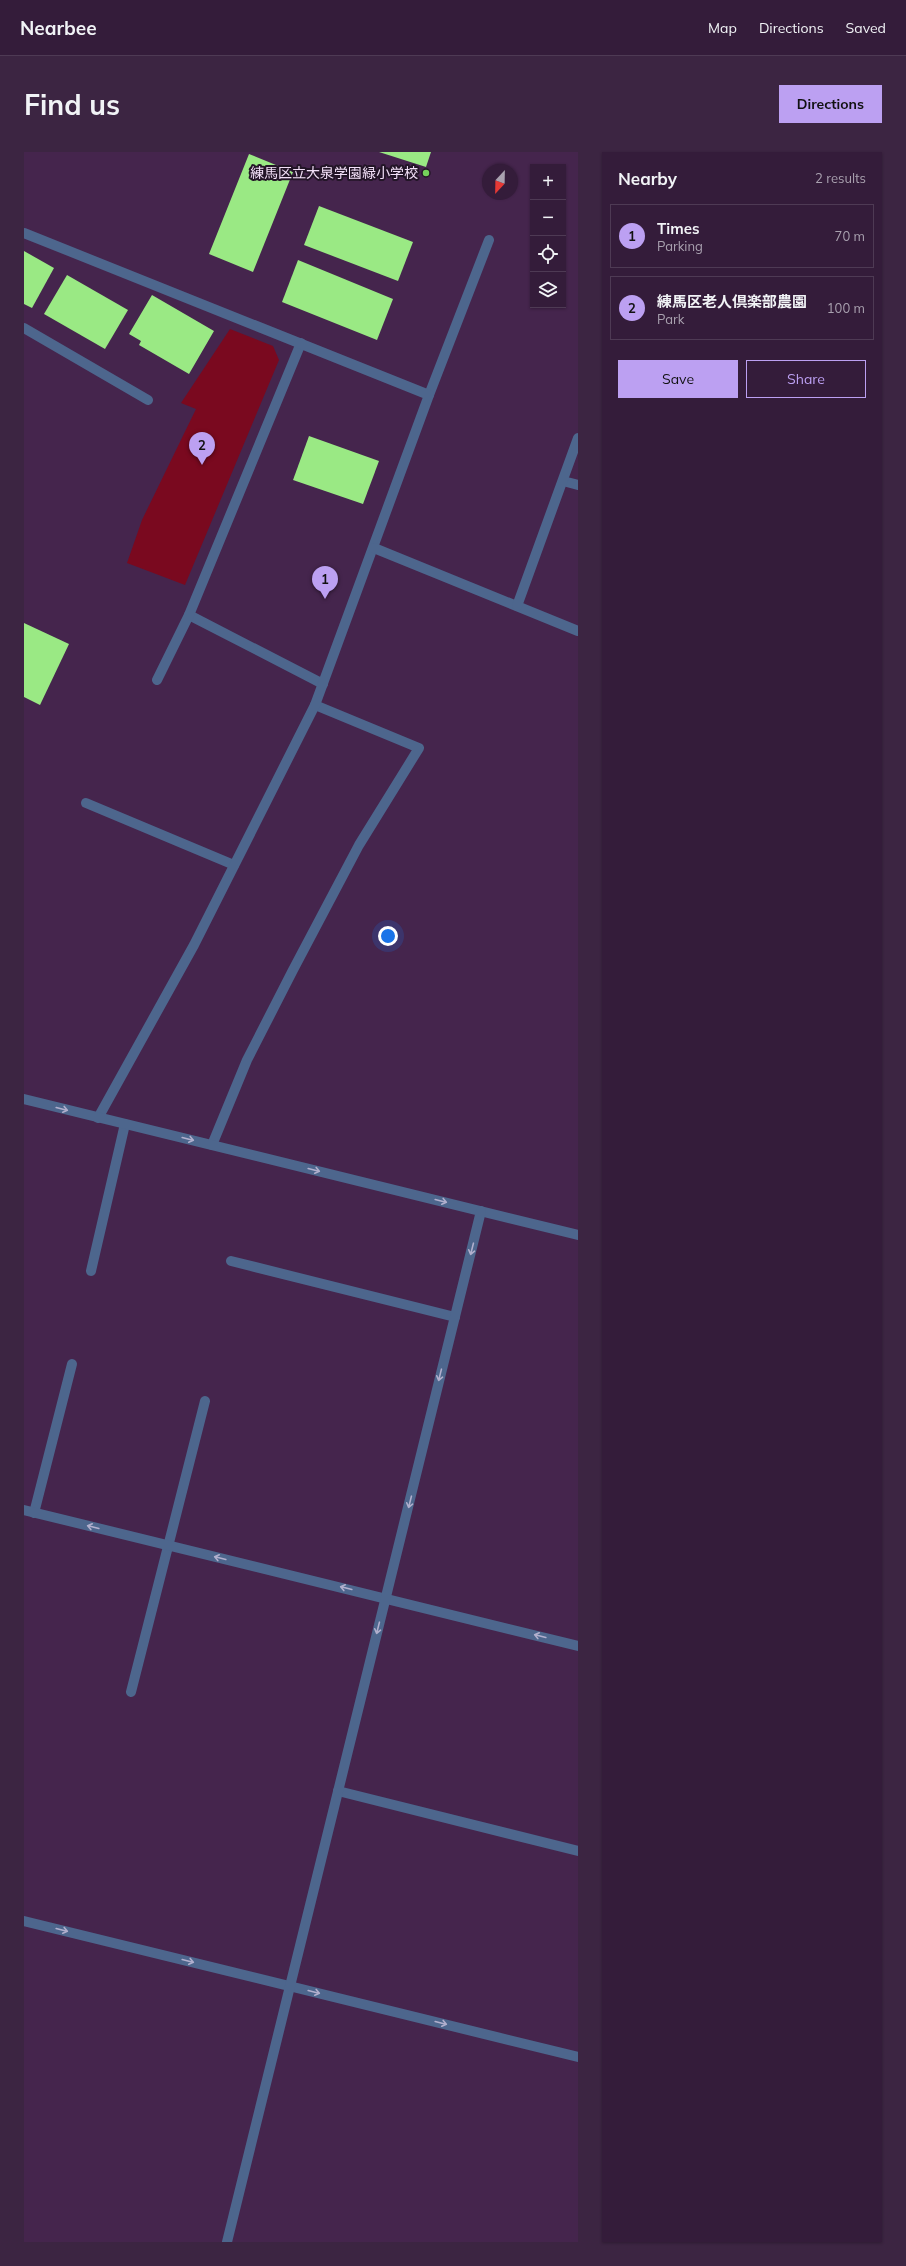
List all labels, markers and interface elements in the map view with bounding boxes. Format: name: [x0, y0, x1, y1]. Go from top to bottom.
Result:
text: Nearbee: [20, 16, 97, 40]
text: Map: [708, 19, 737, 37]
text: Directions: [759, 19, 824, 37]
text: Saved: [846, 19, 886, 37]
button: Directions: [779, 85, 882, 123]
text: Find us: [24, 87, 120, 122]
place label: 練馬区立大泉学園緑小学校: [250, 164, 418, 182]
north arrow: [482, 164, 518, 200]
map controls: [530, 164, 566, 308]
button: +: [530, 164, 566, 200]
marker: 練馬区立大泉学園緑小学校: [421, 168, 431, 178]
text: Nearby: [618, 168, 677, 189]
text: 2 results: [815, 170, 866, 186]
button: −: [530, 200, 566, 236]
text: Times: [657, 219, 699, 238]
text: 1: [628, 228, 636, 244]
text: 70 m: [835, 228, 865, 244]
button: locate: [530, 236, 566, 272]
text: Parking: [657, 238, 703, 254]
button: layers: [530, 272, 566, 308]
text: 練馬区老人倶楽部農園: [657, 292, 807, 311]
text: 2: [628, 300, 636, 316]
text: 100 m: [827, 300, 865, 316]
text: Park: [657, 311, 684, 327]
button: Save: [618, 360, 738, 398]
button: Share: [746, 360, 866, 398]
pin: 2: [189, 432, 215, 465]
pin: 1: [312, 566, 338, 599]
your location: [378, 926, 398, 946]
one-way arrow: [55, 1105, 68, 1113]
one-way arrow: [181, 1136, 194, 1144]
one-way arrow: [308, 1167, 321, 1175]
one-way arrow: [434, 1198, 447, 1206]
one-way arrow: [467, 1242, 475, 1255]
one-way arrow: [436, 1368, 444, 1381]
one-way arrow: [405, 1495, 413, 1508]
one-way arrow: [87, 1523, 100, 1530]
one-way arrow: [213, 1553, 226, 1561]
one-way arrow: [340, 1584, 353, 1592]
one-way arrow: [374, 1621, 382, 1634]
one-way arrow: [534, 1632, 547, 1640]
one-way arrow: [55, 1927, 68, 1934]
one-way arrow: [181, 1958, 194, 1966]
one-way arrow: [307, 1989, 320, 1997]
one-way arrow: [434, 2020, 447, 2028]

